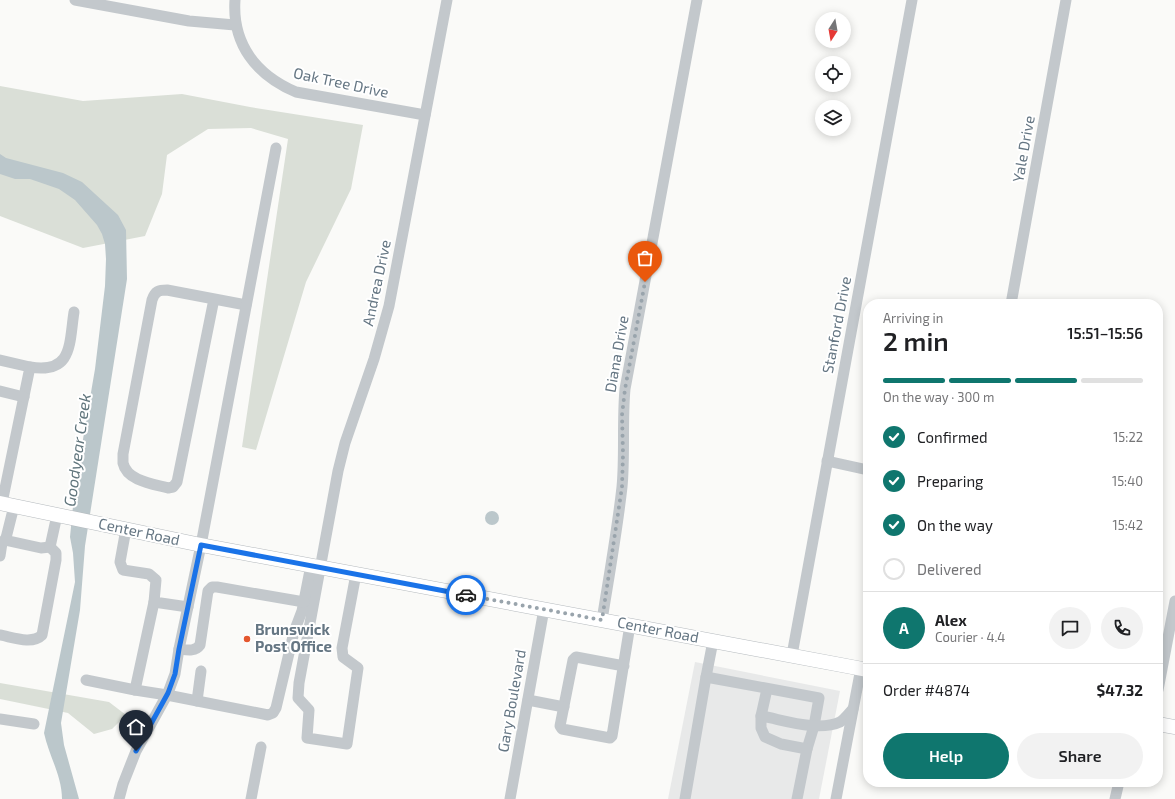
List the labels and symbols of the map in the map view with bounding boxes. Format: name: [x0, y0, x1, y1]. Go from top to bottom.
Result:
north arrow: [815, 12, 851, 48]
street label: Oak Tree Drive: [292, 63, 390, 101]
street label: Yale Drive: [1008, 114, 1038, 184]
street label: Andrea Drive: [358, 238, 394, 328]
pin: [628, 241, 662, 282]
street label: Stanford Drive: [818, 275, 854, 375]
street label: Diana Drive: [600, 314, 632, 394]
water label: Goodyear Creek: [59, 392, 95, 508]
street label: Center Road: [97, 514, 182, 548]
courier: [446, 575, 486, 615]
street label: Center Road: [616, 612, 700, 646]
place label: Brunswick Post Office: [255, 620, 332, 655]
marker: Brunswick Post Office: [242, 634, 252, 644]
street label: Gary Boulevard: [493, 648, 529, 754]
pin: [119, 710, 153, 751]

